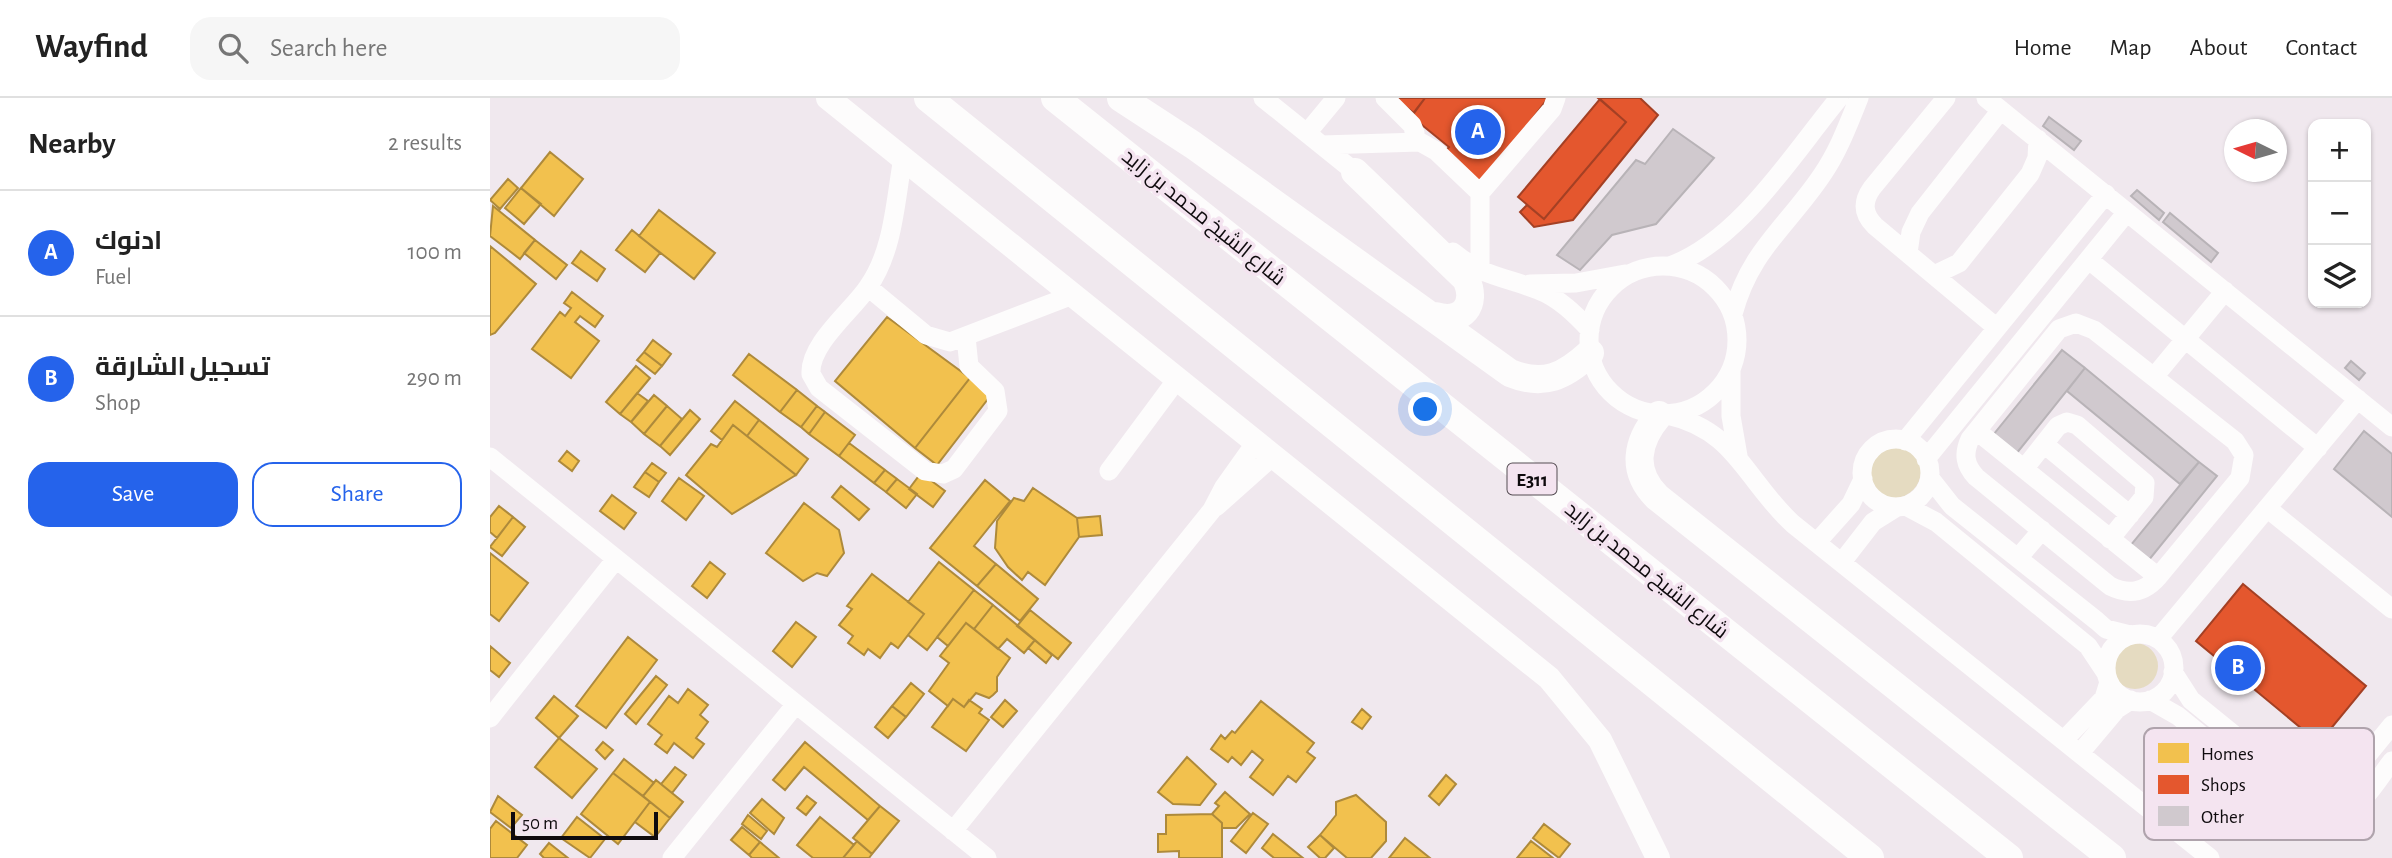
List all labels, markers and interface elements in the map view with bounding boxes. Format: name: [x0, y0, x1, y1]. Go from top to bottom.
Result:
search box: [190, 17, 680, 80]
icon: search: [214, 29, 252, 67]
text: Wayfind: [35, 31, 148, 64]
text: Search here: [270, 35, 387, 61]
text: Home: [2014, 36, 2072, 60]
text: Map: [2110, 36, 2152, 60]
text: About: [2190, 36, 2247, 60]
text: Contact: [2285, 36, 2357, 60]
pin: A: [1455, 106, 1501, 158]
north arrow: [2224, 119, 2287, 182]
map controls: [2308, 119, 2371, 308]
button: +: [2308, 119, 2371, 182]
text: Nearby: [28, 129, 116, 159]
text: 2 results: [388, 132, 462, 155]
street label: شارع الشيخ محمد بن زايد: [1116, 145, 1289, 292]
button: −: [2308, 182, 2371, 245]
text: ادنوك: [95, 228, 162, 254]
text: A: [44, 241, 58, 264]
text: 100 m: [408, 241, 462, 264]
button: layers: [2308, 245, 2371, 308]
text: Fuel: [95, 266, 132, 289]
text: تسجيل الشارقة: [95, 354, 270, 380]
text: B: [44, 367, 58, 390]
text: 290 m: [406, 367, 462, 390]
text: Shop: [95, 392, 141, 415]
your location: [1408, 392, 1442, 426]
button: Save: [28, 462, 238, 527]
button: Share: [252, 462, 462, 527]
road number: E311: [1508, 464, 1556, 494]
street label: شارع الشيخ محمد بن زايد: [1559, 498, 1732, 645]
pin: B: [2215, 642, 2261, 694]
legend: [2144, 728, 2374, 840]
text: Homes: [2201, 745, 2254, 764]
text: Shops: [2201, 776, 2246, 795]
text: Other: [2201, 808, 2244, 827]
scale bar: [511, 809, 658, 841]
text: 50 m: [522, 814, 558, 833]

